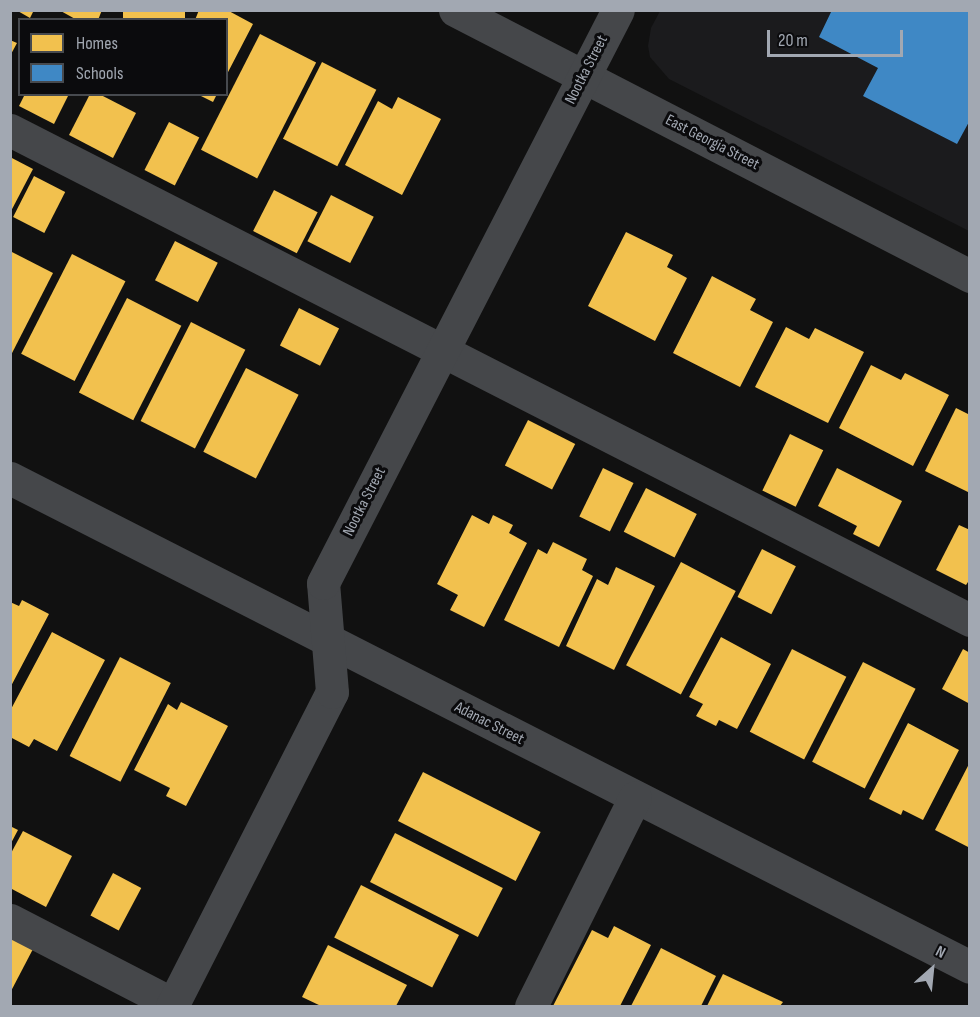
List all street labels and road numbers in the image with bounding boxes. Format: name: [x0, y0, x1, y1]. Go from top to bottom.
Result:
street label: Nootka Street: [561, 32, 613, 108]
street label: East Georgia Street: [662, 111, 762, 175]
street label: Nootka Street: [339, 464, 391, 540]
street label: Adanac Street: [451, 698, 527, 750]

